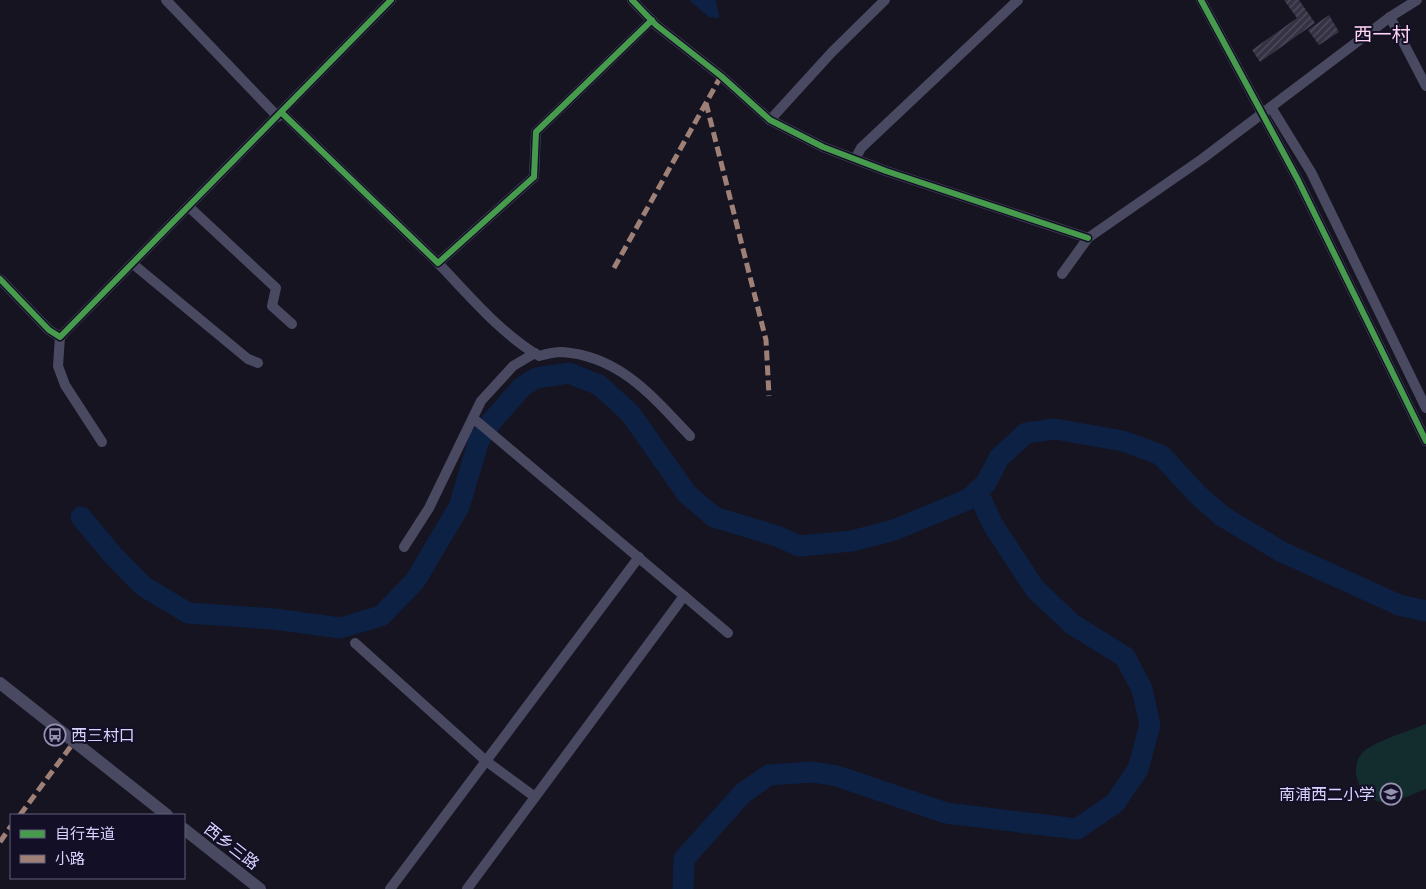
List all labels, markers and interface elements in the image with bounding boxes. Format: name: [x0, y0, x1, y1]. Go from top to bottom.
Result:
district label: 西一村: [1353, 24, 1411, 48]
bus stop icon: 西三村口: [43, 723, 67, 747]
place label: 西三村口: [71, 727, 135, 747]
school or university icon: 南浦西二小学: [1379, 782, 1403, 806]
place label: 南浦西二小学: [1279, 786, 1375, 806]
legend: [10, 814, 185, 879]
street label: 西乡三路: [199, 820, 262, 875]
text: 自行车道: [55, 826, 115, 845]
text: 小路: [55, 851, 85, 870]

